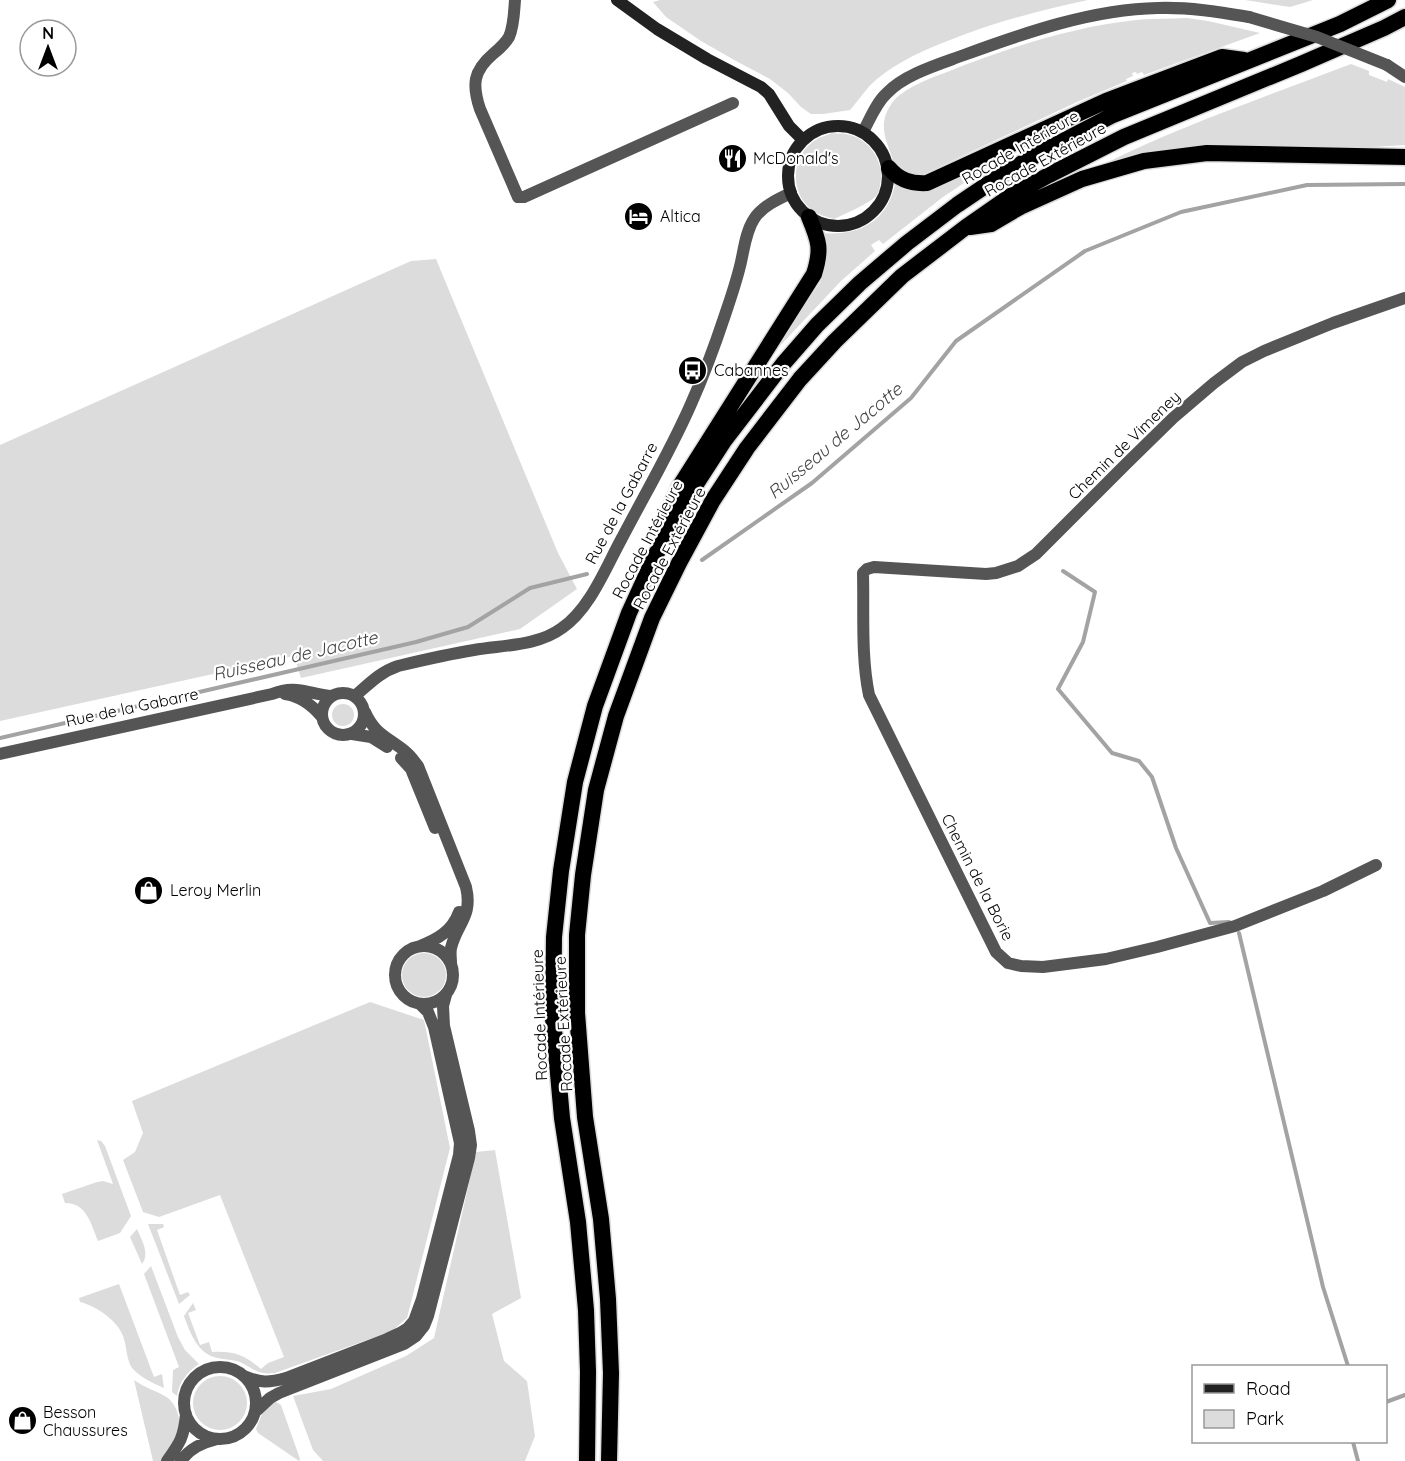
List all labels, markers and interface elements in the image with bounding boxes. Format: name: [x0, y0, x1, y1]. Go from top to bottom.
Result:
north arrow: [18, 18, 78, 78]
text: N: [42, 23, 54, 43]
street label: Rocade Intérieure: [958, 105, 1082, 189]
street label: Rocade Extérieure: [981, 117, 1109, 201]
restaurant icon: McDonald's: [716, 142, 748, 174]
place label: McDonald's: [753, 148, 839, 168]
hotel icon: Altica: [623, 200, 655, 232]
place label: Altica: [660, 206, 701, 226]
bus stop icon: Cabannes: [677, 354, 709, 386]
place label: Cabannes: [714, 360, 789, 380]
water label: Ruisseau de Jacotte: [763, 377, 907, 504]
street label: Chemin de Vimeney: [1064, 386, 1184, 504]
street label: Rue de la Gabarre: [580, 439, 662, 567]
street label: Rocade Intérieure: [607, 476, 687, 602]
street label: Rocade Extérieure: [628, 483, 710, 613]
water label: Ruisseau de Jacotte: [210, 625, 380, 686]
street label: Rue de la Gabarre: [64, 683, 200, 731]
street label: Chemin de la Borie: [937, 810, 1019, 944]
shop icon: Leroy Merlin: [133, 874, 165, 906]
place label: Leroy Merlin: [170, 880, 261, 900]
street label: Rocade Intérieure: [527, 949, 551, 1081]
street label: Rocade Extérieure: [549, 956, 577, 1092]
legend: [1192, 1365, 1387, 1443]
text: Road: [1246, 1377, 1291, 1400]
place label: Besson Chaussures: [43, 1402, 128, 1440]
shop icon: Besson Chaussures: [6, 1405, 38, 1437]
text: Park: [1246, 1407, 1284, 1430]

